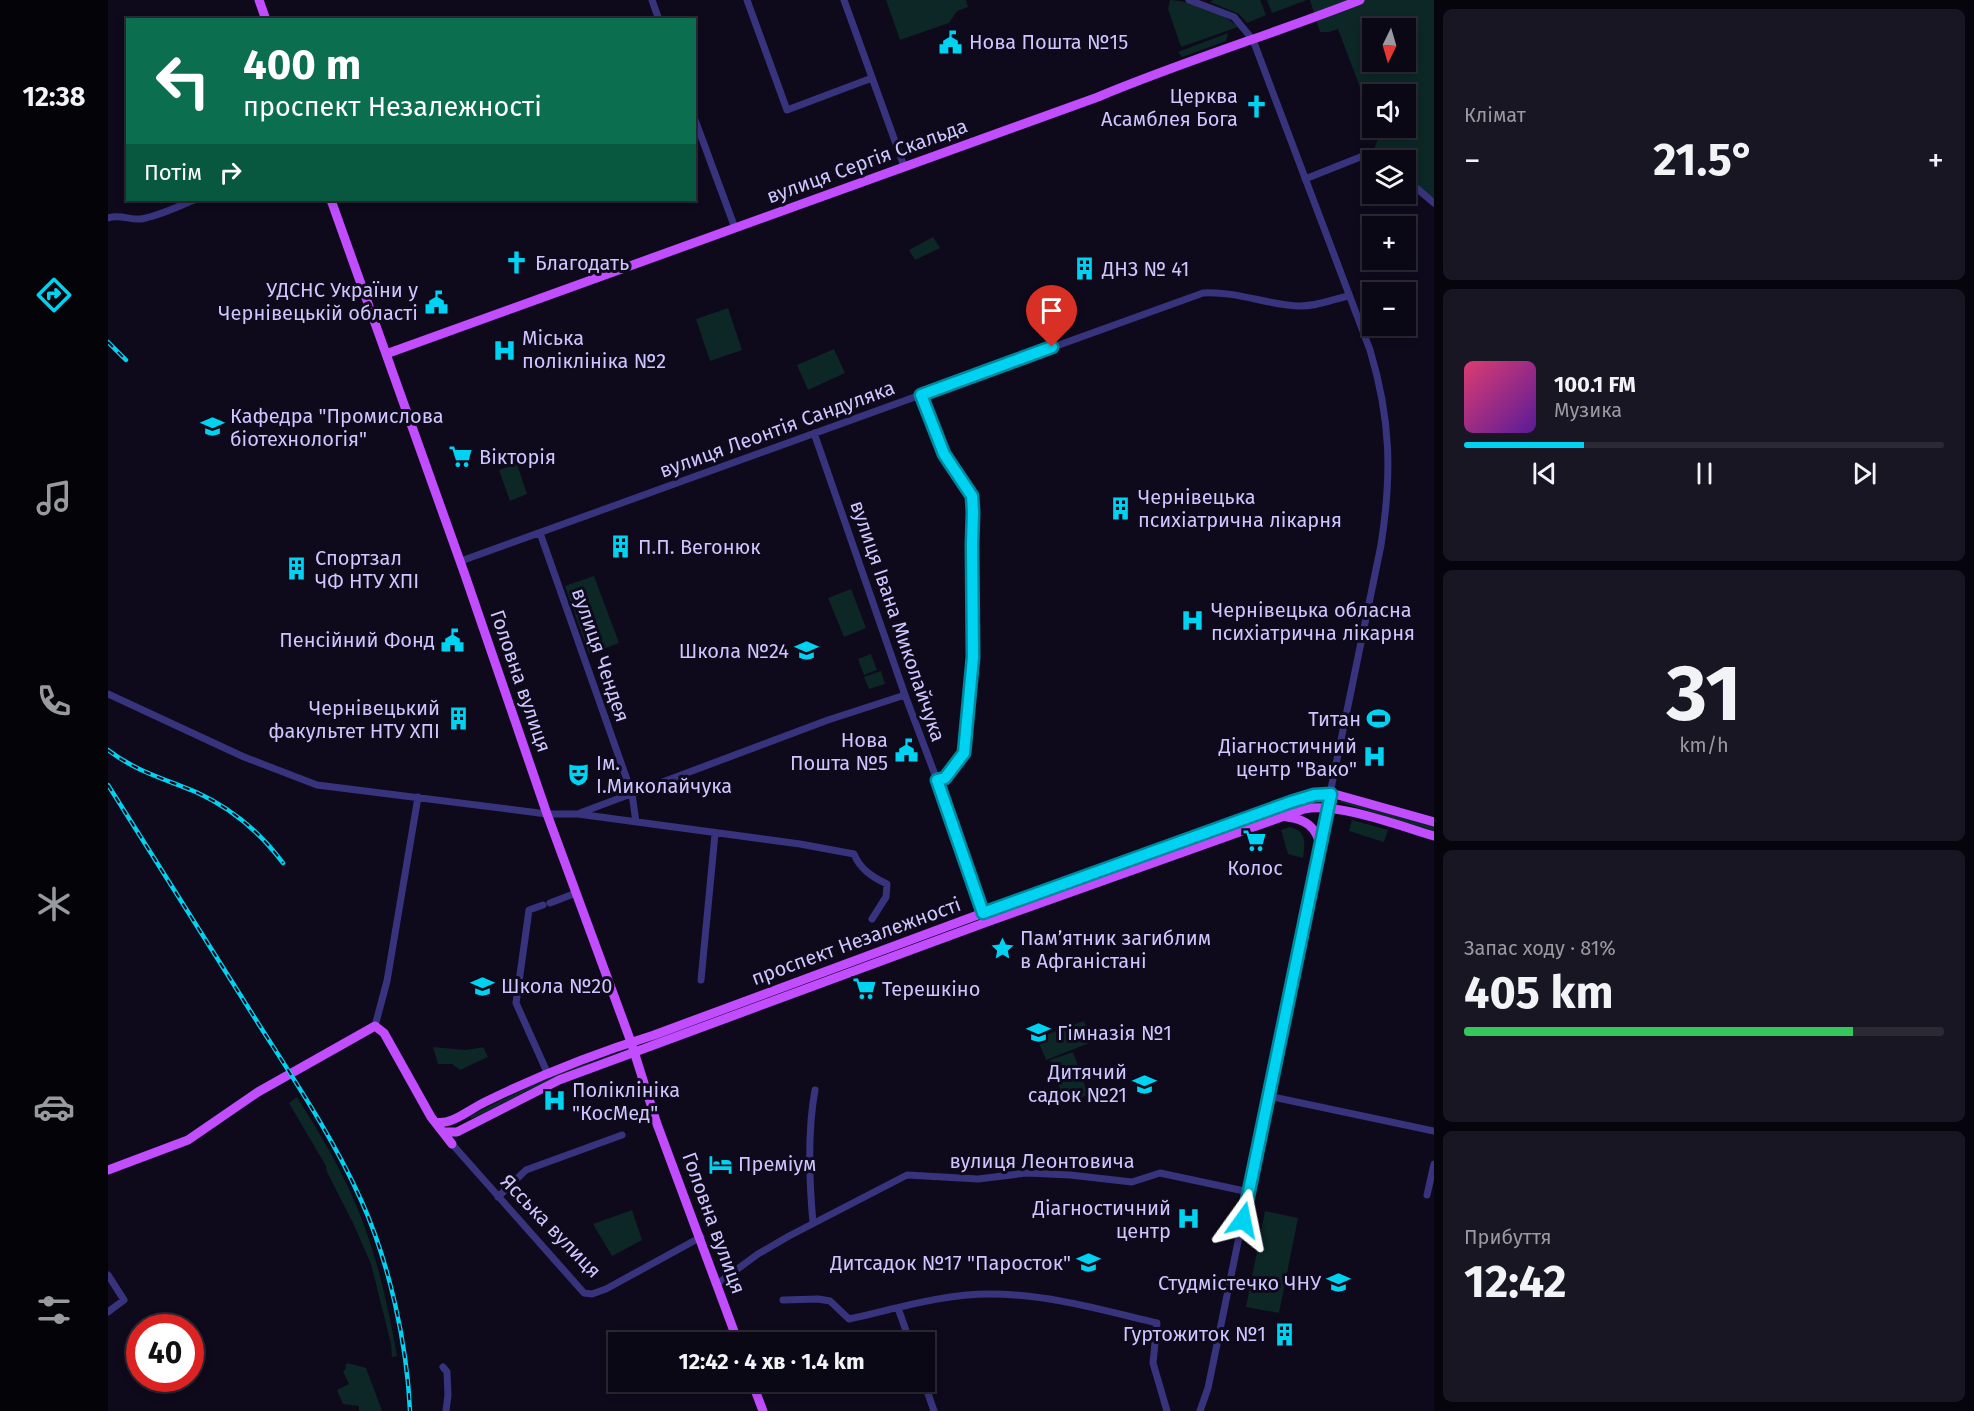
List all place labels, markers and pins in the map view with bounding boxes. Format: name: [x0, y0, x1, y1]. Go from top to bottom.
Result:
public building icon: Нова Пошта №15: [938, 29, 964, 55]
place label: Нова Пошта №15: [969, 30, 1128, 54]
place label: Церква Асамблея Бога: [1101, 84, 1238, 131]
church icon: Церква Асамблея Бога: [1243, 94, 1269, 120]
church icon: Благодать: [504, 250, 530, 276]
place label: Благодать: [535, 251, 629, 275]
building icon: ДНЗ № 41: [1071, 256, 1097, 282]
place label: ДНЗ № 41: [1101, 257, 1189, 281]
place label: УДСНС України у Чернівецькій області: [218, 278, 418, 325]
pin: [1026, 285, 1077, 347]
public building icon: УДСНС України у Чернівецькій області: [423, 289, 449, 315]
place label: Міська поліклініка №2: [522, 326, 666, 373]
hospital icon: Міська поліклініка №2: [491, 337, 517, 363]
place label: Кафедра "Промислова біотехнологія": [230, 404, 444, 451]
school or university icon: Кафедра "Промислова біотехнологія": [199, 414, 225, 440]
supermarket icon: Вікторія: [448, 444, 474, 470]
place label: Вікторія: [479, 445, 556, 469]
place label: Чернівецька психіатрична лікарня: [1138, 485, 1342, 532]
building icon: Чернівецька психіатрична лікарня: [1107, 496, 1133, 522]
building icon: П.П. Вегонюк: [607, 534, 633, 560]
place label: П.П. Вегонюк: [638, 535, 761, 559]
place label: Спортзал ЧФ НТУ ХПІ: [315, 546, 419, 593]
building icon: Спортзал ЧФ НТУ ХПІ: [284, 556, 310, 582]
place label: Чернівецька обласна психіатрична лікарня: [1211, 598, 1415, 645]
hospital icon: Чернівецька обласна психіатрична лікарня: [1180, 608, 1206, 634]
public building icon: Пенсійний Фонд: [440, 627, 466, 653]
place label: Пенсійний Фонд: [279, 628, 435, 652]
school or university icon: Школа №24: [794, 638, 820, 664]
place label: Школа №24: [679, 639, 789, 663]
place label: Чернівецький факультет НТУ ХПІ: [268, 696, 440, 743]
building icon: Чернівецький факультет НТУ ХПІ: [445, 706, 471, 732]
sports icon: Титан: [1366, 706, 1392, 732]
place label: Титан: [1308, 707, 1361, 731]
place label: Нова Пошта №5: [790, 728, 888, 775]
place label: Діагностичний центр "Вако": [1218, 734, 1357, 781]
public building icon: Нова Пошта №5: [893, 738, 919, 764]
hospital icon: Діагностичний центр "Вако": [1362, 744, 1388, 770]
place label: Ім. І.Миколайчука: [596, 751, 732, 798]
theatre icon: Ім. І.Миколайчука: [565, 762, 591, 788]
supermarket icon: Колос: [1242, 828, 1268, 854]
place label: Колос: [1227, 856, 1283, 880]
place label: Пам’ятник загиблим в Афганістані: [1020, 926, 1211, 973]
place icon: Пам’ятник загиблим в Афганістані: [989, 936, 1015, 962]
school or university icon: Школа №20: [470, 973, 496, 999]
place label: Школа №20: [501, 974, 612, 998]
supermarket icon: Терешкіно: [851, 976, 877, 1002]
place label: Терешкіно: [882, 977, 980, 1001]
school or university icon: Гімназія №1: [1026, 1020, 1052, 1046]
place label: Гімназія №1: [1057, 1021, 1172, 1045]
place label: Дитячий садок №21: [1028, 1060, 1127, 1107]
school or university icon: Дитячий садок №21: [1132, 1071, 1158, 1097]
place label: Поліклініка "КосМед": [572, 1078, 680, 1125]
hospital icon: Поліклініка "КосМед": [541, 1088, 567, 1114]
hotel icon: Преміум: [707, 1151, 733, 1177]
place label: Преміум: [738, 1152, 817, 1176]
place label: Діагностичний центр: [1032, 1196, 1171, 1243]
hospital icon: Діагностичний центр: [1176, 1206, 1202, 1232]
school or university icon: Дитсадок №17 "Паросток": [1076, 1250, 1102, 1276]
place label: Дитсадок №17 "Паросток": [829, 1251, 1071, 1275]
school or university icon: Студмістечко ЧНУ: [1326, 1270, 1352, 1296]
place label: Студмістечко ЧНУ: [1158, 1271, 1321, 1295]
building icon: Гуртожиток №1: [1271, 1321, 1297, 1347]
place label: Гуртожиток №1: [1123, 1322, 1266, 1346]

